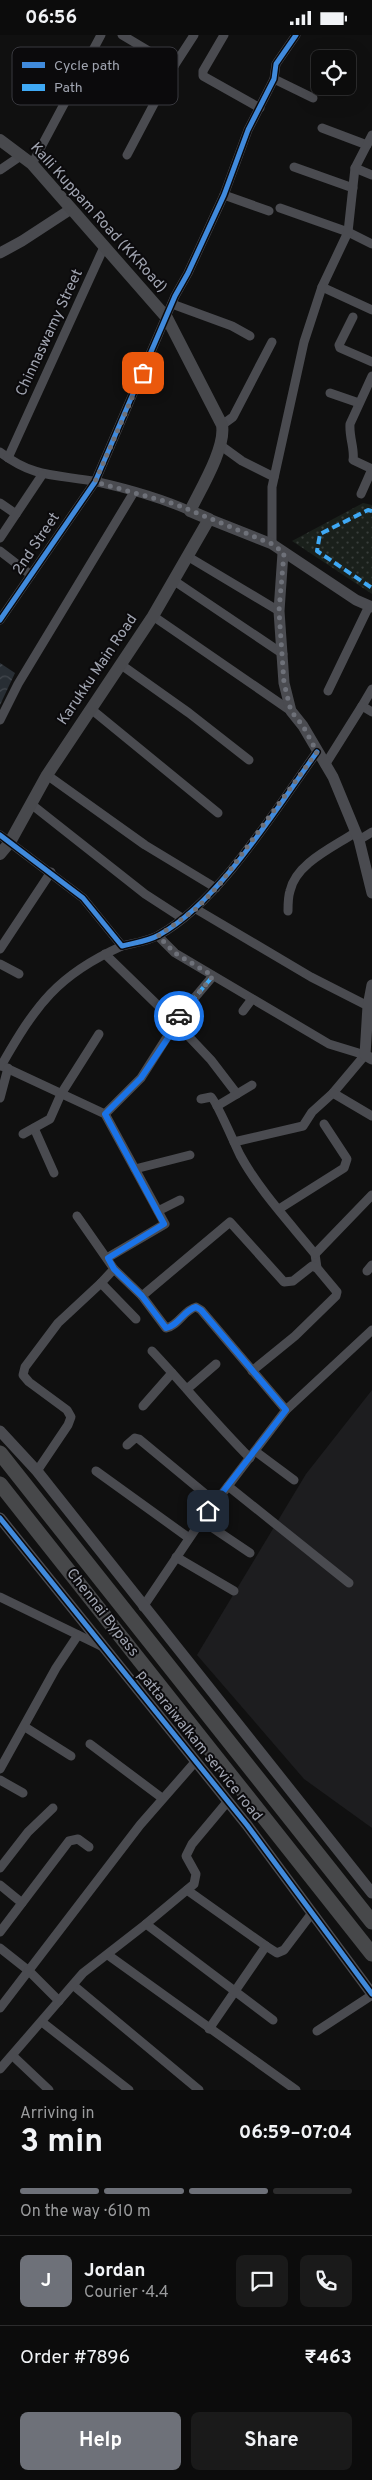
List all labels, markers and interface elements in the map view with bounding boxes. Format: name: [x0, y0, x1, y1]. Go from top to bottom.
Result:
text: 06:56: [25, 6, 77, 30]
legend: [12, 47, 178, 105]
map controls: [311, 50, 356, 95]
button: locate: [311, 50, 356, 95]
text: Cycle path: [54, 58, 120, 75]
text: Path: [54, 80, 83, 97]
street label: Kalli Kuppam Road (KKRoad): [26, 139, 170, 297]
street label: Chinnaswamy Street: [12, 266, 88, 400]
pin: [122, 352, 164, 394]
icon: bag: [129, 359, 157, 387]
street label: 2nd Street: [9, 509, 65, 579]
street label: Karukku Main Road: [54, 611, 142, 729]
courier: [154, 991, 204, 1041]
icon: car: [165, 1002, 193, 1030]
pin: [187, 1490, 229, 1532]
icon: home: [194, 1497, 222, 1525]
street label: Chennai Bypass: [62, 1565, 142, 1661]
street label: pattaraiwalkam service road: [132, 1666, 266, 1826]
text: Arriving in: [20, 2104, 95, 2124]
text: 06:59–07:04: [239, 2121, 352, 2145]
text: 3 min: [20, 2123, 103, 2163]
text: On the way · 610 m: [20, 2202, 151, 2222]
button: chat: [236, 2255, 288, 2307]
button: phone: [300, 2255, 352, 2307]
text: Jordan: [84, 2259, 146, 2283]
text: J: [41, 2269, 51, 2293]
text: Courier · 4.4: [84, 2283, 169, 2303]
text: Order #7896: [20, 2346, 130, 2370]
text: ₹463: [304, 2346, 352, 2370]
button: Help: [20, 2412, 181, 2470]
button: Share: [191, 2412, 352, 2470]

